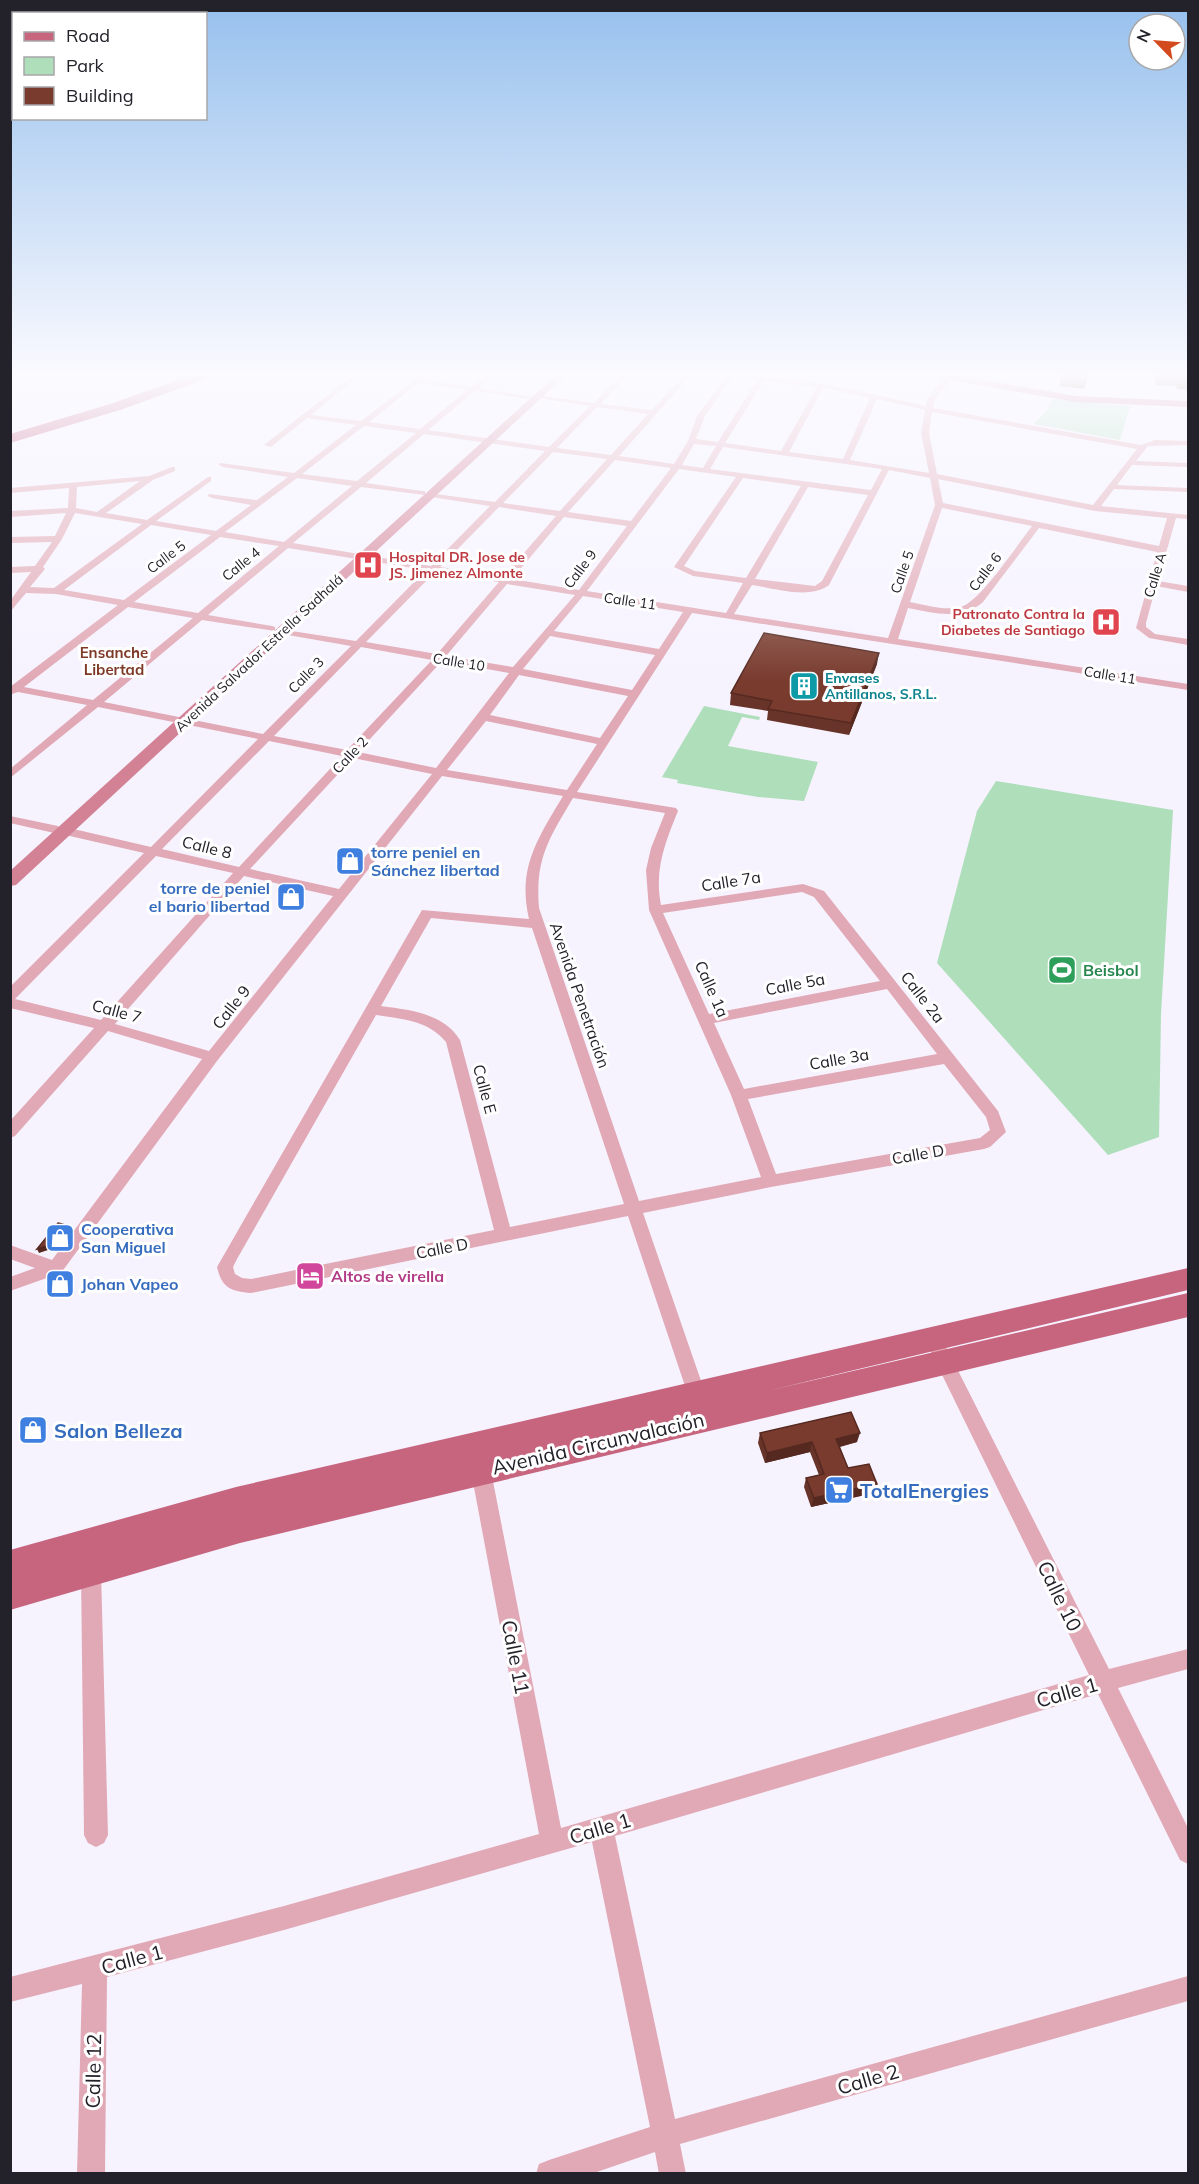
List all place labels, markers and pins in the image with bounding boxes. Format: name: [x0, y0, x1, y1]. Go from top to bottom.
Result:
place label: Hospital DR. Jose de JS. Jimenez Almonte: [389, 548, 525, 582]
hospital icon: Hospital DR. Jose de JS. Jimenez Almonte: [352, 549, 384, 581]
place label: Patronato Contra la Diabetes de Santiago: [941, 605, 1085, 639]
hospital icon: Patronato Contra la Diabetes de Santiago: [1090, 606, 1122, 638]
place label: Envases Antillanos, S.R.L.: [825, 669, 937, 703]
building icon: Envases Antillanos, S.R.L.: [788, 670, 820, 702]
place label: torre peniel en Sánchez libertad: [371, 842, 500, 880]
shop icon: torre peniel en Sánchez libertad: [334, 845, 366, 877]
place label: torre de peniel el bario libertad: [149, 878, 270, 916]
shop icon: torre de peniel el bario libertad: [275, 881, 307, 913]
sports icon: Beisbol: [1046, 954, 1078, 986]
place label: Beisbol: [1083, 960, 1139, 980]
place label: Cooperativa San Miguel: [81, 1219, 174, 1257]
shop icon: Cooperativa San Miguel: [44, 1222, 76, 1254]
hotel icon: Altos de virella: [294, 1260, 326, 1292]
place label: Altos de virella: [331, 1266, 444, 1286]
shop icon: Johan Vapeo: [44, 1268, 76, 1300]
place label: Johan Vapeo: [81, 1274, 179, 1294]
shop icon: Salon Belleza: [17, 1414, 49, 1446]
place label: Salon Belleza: [54, 1418, 183, 1443]
supermarket icon: TotalEnergies: [823, 1474, 855, 1506]
place label: TotalEnergies: [860, 1478, 989, 1503]

